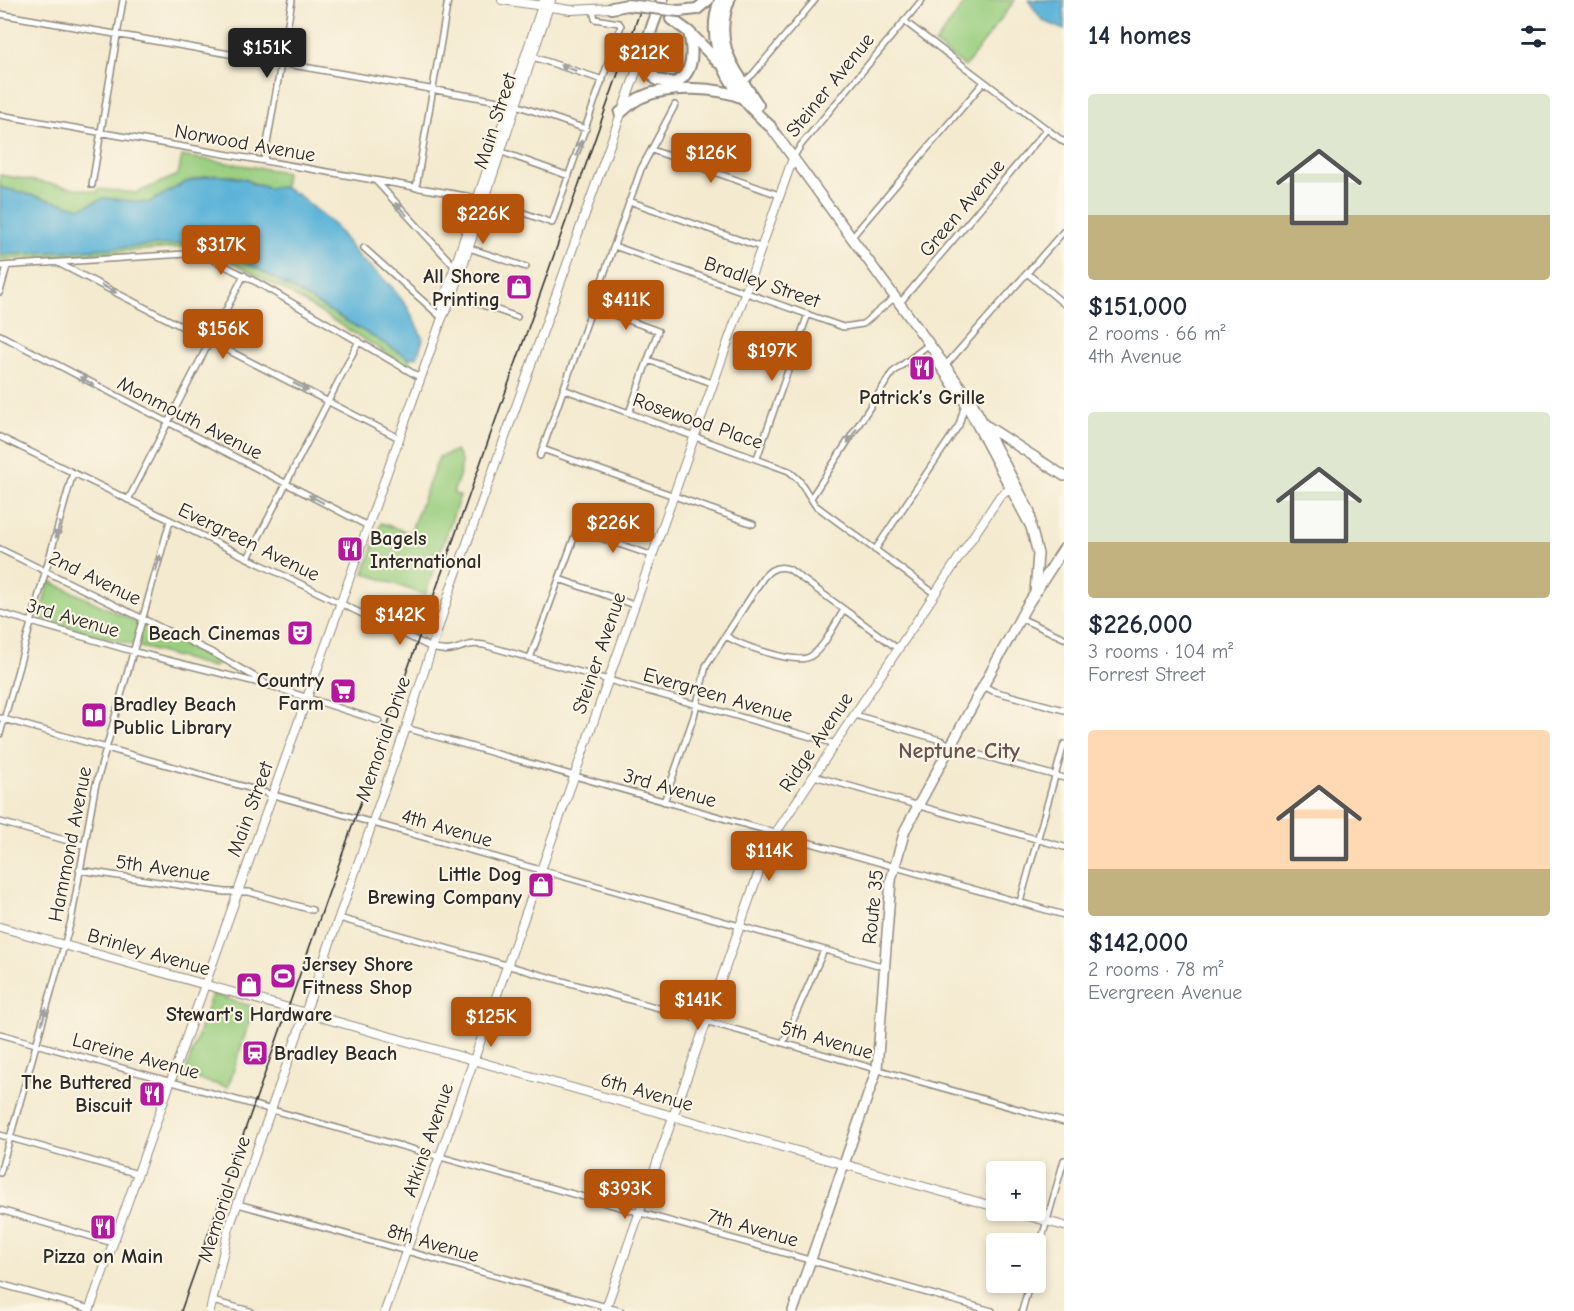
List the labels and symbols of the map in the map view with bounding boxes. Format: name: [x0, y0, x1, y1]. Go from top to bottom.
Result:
pin: $151K: [225, 28, 309, 79]
street label: Steiner Avenue: [781, 28, 879, 142]
pin: $212K: [602, 33, 686, 84]
one-way arrow: [559, 63, 577, 73]
street label: Main Street: [469, 69, 522, 172]
street label: Norwood Avenue: [173, 119, 317, 167]
pin: $126K: [669, 133, 753, 184]
one-way arrow: [575, 139, 585, 157]
street label: Green Avenue: [914, 154, 1010, 262]
pin: $226K: [441, 194, 525, 245]
one-way arrow: [394, 202, 408, 216]
pin: $317K: [179, 225, 263, 276]
street label: Bradley Street: [701, 251, 824, 313]
place label: All Shore Printing: [423, 265, 500, 311]
shop icon: All Shore Printing: [504, 272, 534, 302]
pin: $411K: [584, 280, 668, 331]
one-way arrow: [100, 284, 117, 293]
pin: $156K: [181, 309, 265, 360]
pin: $197K: [730, 331, 814, 382]
restaurant icon: Patrick’s Grille: [907, 353, 937, 383]
street label: Monmouth Avenue: [114, 371, 266, 465]
one-way arrow: [78, 376, 95, 386]
one-way arrow: [292, 382, 310, 392]
place label: Patrick’s Grille: [859, 386, 985, 409]
street label: Rosewood Place: [630, 388, 766, 454]
one-way arrow: [846, 428, 857, 444]
one-way arrow: [307, 494, 324, 504]
street label: Evergreen Avenue: [175, 498, 323, 586]
pin: $226K: [571, 503, 655, 554]
one-way arrow: [52, 521, 62, 539]
place label: Bagels International: [370, 527, 481, 573]
restaurant icon: Bagels International: [335, 534, 365, 564]
street label: 2nd Avenue: [45, 546, 145, 610]
one-way arrow: [154, 554, 163, 572]
street label: Steiner Avenue: [567, 589, 631, 717]
street label: 3rd Avenue: [24, 594, 122, 642]
pin: $142K: [358, 595, 442, 646]
theatre icon: Beach Cinemas: [285, 618, 315, 648]
place label: Beach Cinemas: [149, 622, 280, 645]
street label: Evergreen Avenue: [641, 663, 795, 727]
place label: Country Farm: [257, 669, 325, 715]
street label: Memorial Drive: [351, 673, 415, 805]
supermarket icon: Country Farm: [328, 676, 358, 706]
street label: Ridge Avenue: [774, 688, 858, 796]
place label: Bradley Beach Public Library: [113, 693, 236, 739]
library icon: Bradley Beach Public Library: [79, 700, 109, 730]
district label: Neptune City: [898, 738, 1021, 764]
street label: Main Street: [222, 757, 278, 860]
street label: Hammond Avenue: [44, 764, 96, 924]
street label: 3rd Avenue: [621, 764, 719, 812]
street label: 4th Avenue: [399, 804, 495, 852]
pin: $114K: [727, 831, 811, 882]
street label: 5th Avenue: [114, 850, 212, 886]
place label: Little Dog Brewing Company: [367, 863, 523, 909]
street label: Route 35: [858, 868, 888, 946]
shop icon: Little Dog Brewing Company: [526, 870, 556, 900]
street label: Brinley Avenue: [85, 923, 213, 981]
place label: Jersey Shore Fitness Shop: [302, 953, 413, 999]
sports icon: Jersey Shore Fitness Shop: [268, 961, 298, 991]
shop icon: Stewart's Hardware: [234, 970, 264, 1000]
pin: $141K: [656, 980, 740, 1031]
pin: $125K: [449, 997, 533, 1048]
place label: Stewart's Hardware: [166, 1003, 332, 1026]
one-way arrow: [40, 1007, 49, 1025]
street label: 5th Avenue: [778, 1016, 876, 1064]
street label: Lareine Avenue: [70, 1028, 202, 1084]
station icon: Bradley Beach: [240, 1038, 270, 1068]
place label: Bradley Beach: [274, 1042, 397, 1065]
street label: 6th Avenue: [598, 1068, 696, 1116]
place label: The Buttered Biscuit: [21, 1071, 132, 1117]
restaurant icon: The Buttered Biscuit: [137, 1079, 167, 1109]
street label: Atkins Avenue: [398, 1080, 458, 1200]
street label: Memorial Drive: [193, 1133, 255, 1265]
pin: $393K: [583, 1169, 667, 1220]
street label: 7th Avenue: [705, 1204, 801, 1252]
restaurant icon: Pizza on Main: [88, 1212, 118, 1242]
street label: 8th Avenue: [384, 1219, 482, 1267]
place label: Pizza on Main: [43, 1245, 163, 1268]

